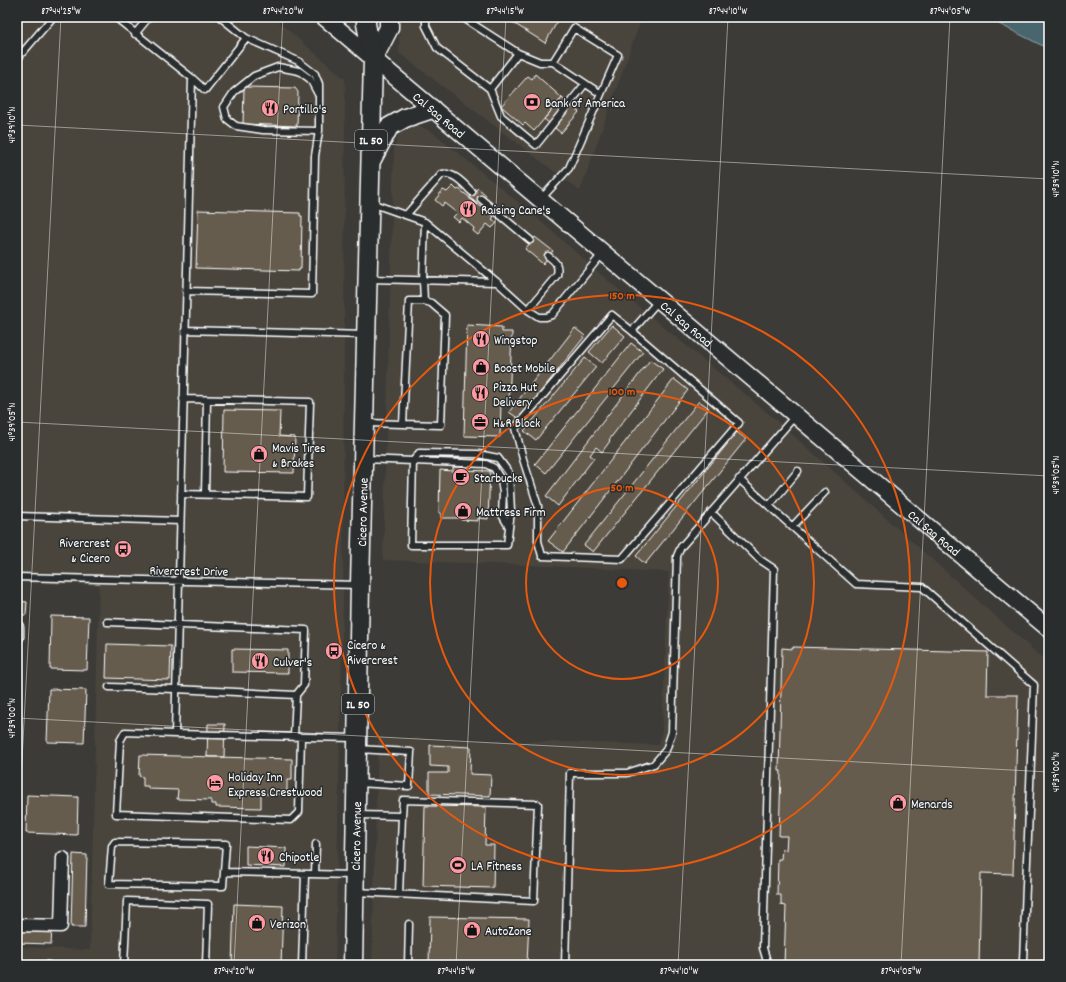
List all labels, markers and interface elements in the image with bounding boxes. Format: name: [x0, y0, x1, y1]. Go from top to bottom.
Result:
text: 87°44'25"W: [41, 5, 81, 19]
text: 87°44'20"W: [263, 5, 303, 19]
text: 87°44'15"W: [486, 5, 524, 19]
text: 87°44'10"W: [709, 5, 747, 19]
text: 87°44'05"W: [930, 5, 971, 19]
street label: Cal Sag Road: [407, 89, 468, 144]
bank icon: Bank of America: [522, 92, 542, 112]
place label: Bank of America: [545, 95, 626, 114]
restaurant icon: Portillo's: [260, 98, 280, 118]
place label: Portillo's: [283, 101, 327, 120]
text: 41°39'10"N: [6, 107, 20, 143]
road number: IL 50: [355, 130, 387, 150]
text: 41°39'10"N: [1050, 161, 1064, 197]
restaurant icon: Raising Cane's: [458, 199, 478, 219]
place label: Raising Cane's: [481, 202, 551, 221]
text: 150 m: [609, 288, 635, 305]
street label: Cal Sag Road: [655, 298, 716, 353]
restaurant icon: Wingstop: [471, 329, 491, 349]
place label: Wingstop: [494, 332, 538, 351]
shop icon: Boost Mobile: [471, 357, 491, 377]
place label: Boost Mobile: [494, 360, 555, 379]
place label: Pizza Hut Delivery: [493, 379, 537, 413]
restaurant icon: Pizza Hut Delivery: [470, 383, 490, 403]
text: 100 m: [609, 384, 635, 401]
text: 41°39'05"N: [6, 402, 20, 442]
office icon: H&R Block: [470, 412, 490, 432]
place label: H&R Block: [493, 415, 540, 434]
place label: Mavis Tires & Brakes: [272, 440, 326, 474]
shop icon: Mavis Tires & Brakes: [249, 444, 269, 464]
text: 41°39'05"N: [1050, 455, 1064, 495]
cafe icon: Starbucks: [451, 467, 471, 487]
place label: Starbucks: [474, 470, 523, 489]
street label: Cicero Avenue: [354, 477, 375, 547]
text: 50 m: [610, 480, 634, 497]
shop icon: Mattress Firm: [453, 501, 473, 521]
place label: Mattress Firm: [476, 504, 546, 523]
street label: Cal Sag Road: [903, 507, 963, 562]
place label: Rivercrest & Cicero: [59, 535, 110, 569]
bus stop icon: Rivercrest & Cicero: [113, 539, 133, 559]
street label: Rivercrest Drive: [149, 562, 229, 583]
centre of rings: [615, 576, 629, 590]
place label: Cicero & Rivercrest: [347, 637, 398, 671]
bus stop icon: Cicero & Rivercrest: [324, 641, 344, 661]
restaurant icon: Culver's: [250, 651, 270, 671]
place label: Culver's: [273, 654, 312, 673]
road number: IL 50: [342, 694, 374, 714]
text: 41°39'00"N: [6, 698, 20, 738]
text: 41°39'00"N: [1050, 752, 1064, 792]
place label: Holiday Inn Express Crestwood: [228, 769, 322, 803]
hotel icon: Holiday Inn Express Crestwood: [205, 773, 225, 793]
shop icon: Menards: [888, 793, 908, 813]
place label: Menards: [911, 796, 953, 815]
street label: Cicero Avenue: [348, 801, 368, 871]
restaurant icon: Chipotle: [256, 846, 276, 866]
place label: Chipotle: [279, 849, 319, 868]
sports icon: LA Fitness: [448, 855, 468, 875]
place label: LA Fitness: [471, 858, 522, 877]
shop icon: Verizon: [247, 913, 267, 933]
place label: Verizon: [270, 916, 306, 935]
shop icon: AutoZone: [462, 920, 482, 940]
place label: AutoZone: [485, 923, 532, 942]
text: 87°44'20"W: [214, 965, 254, 979]
text: 87°44'15"W: [437, 965, 475, 979]
text: 87°44'10"W: [660, 965, 698, 979]
text: 87°44'05"W: [881, 965, 922, 979]

